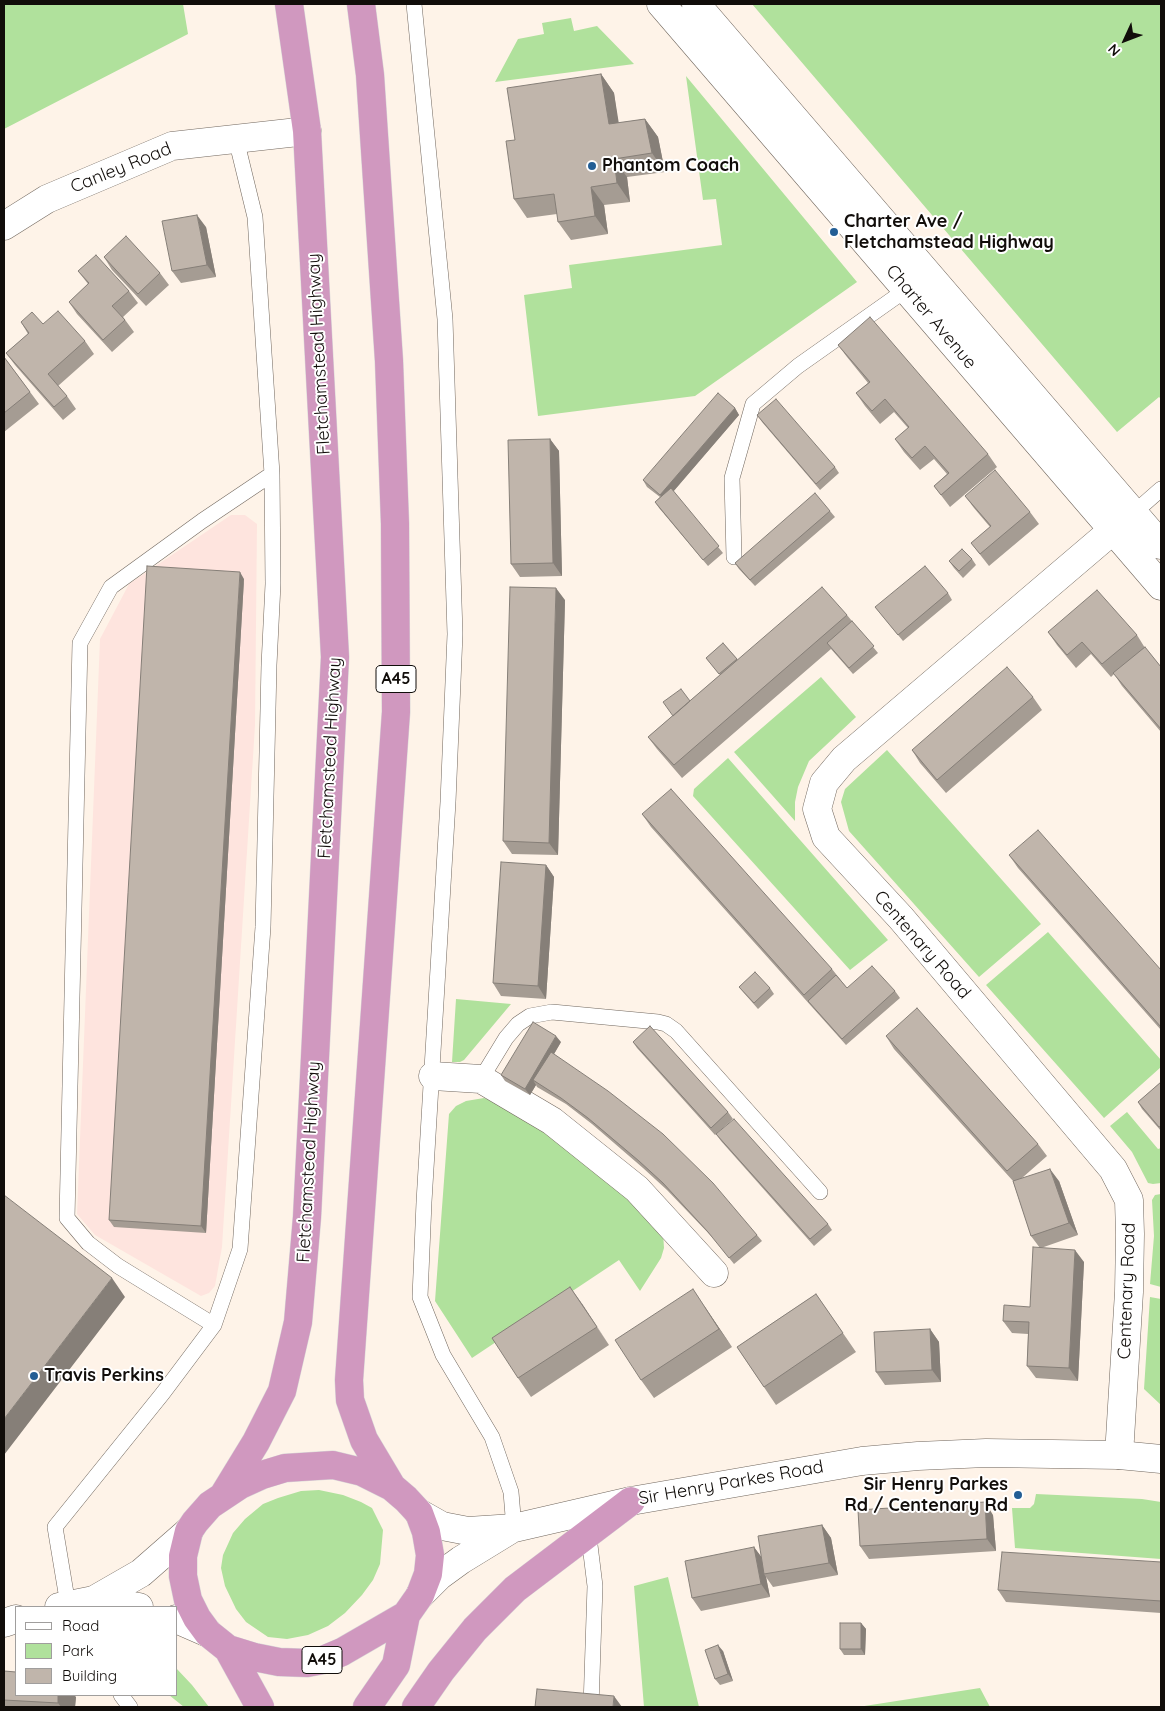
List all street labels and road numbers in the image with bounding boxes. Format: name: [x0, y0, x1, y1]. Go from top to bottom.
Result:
street label: Canley Road: [67, 138, 175, 198]
street label: Fletchamstead Highway: [303, 253, 335, 455]
street label: Charter Avenue: [881, 260, 981, 374]
street label: Fletchamstead Highway: [314, 657, 346, 859]
road number: A45: [376, 666, 416, 692]
street label: Centenary Road: [869, 886, 975, 1004]
street label: Fletchamstead Highway: [293, 1061, 325, 1263]
street label: Centenary Road: [1114, 1222, 1140, 1360]
street label: Sir Henry Parkes Road: [637, 1456, 825, 1510]
road number: A45: [302, 1646, 342, 1674]

